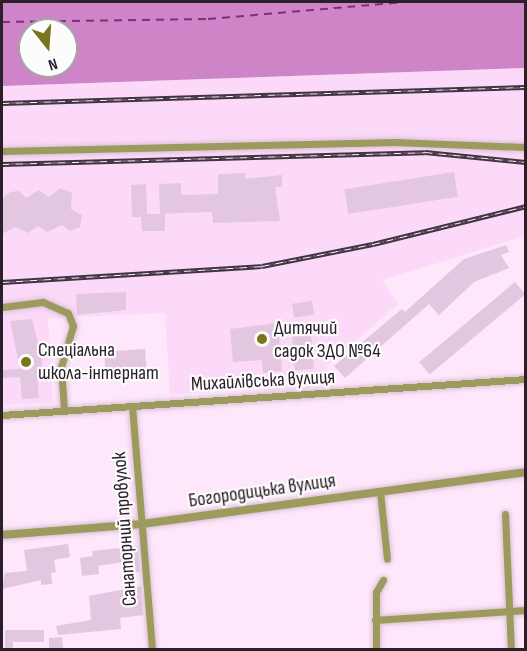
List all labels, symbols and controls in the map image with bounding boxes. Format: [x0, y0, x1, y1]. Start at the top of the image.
north arrow [18, 18, 78, 78]
text: N [46, 53, 60, 74]
place label: Дитячий садок ЗДО №64 [274, 316, 381, 363]
marker: Дитячий садок ЗДО №64 [255, 332, 269, 346]
place label: Спеціальна школа-інтернат [38, 338, 159, 385]
marker: Спеціальна школа-інтернат [19, 355, 33, 369]
street label: Михайлівська вулиця [190, 365, 336, 397]
street label: Санаторний провулок [108, 451, 142, 607]
street label: Богородицька вулиця [187, 469, 337, 513]

